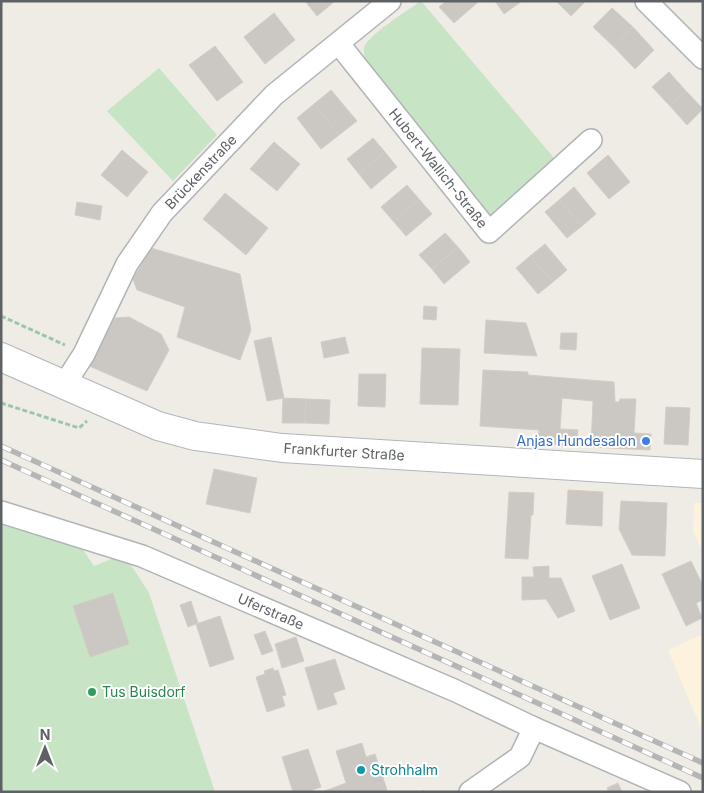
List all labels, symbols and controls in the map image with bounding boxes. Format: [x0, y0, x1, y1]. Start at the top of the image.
street label: Hubert-Wallich-Straße [386, 105, 491, 231]
street label: Brückenstraße [161, 131, 240, 213]
place label: Anjas Hundesalon [516, 432, 636, 449]
marker: Anjas Hundesalon [640, 435, 652, 447]
street label: Frankfurter Straße [283, 439, 405, 464]
street label: Uferstraße [235, 589, 307, 633]
place label: Tus Buisdorf [102, 683, 185, 700]
marker: Tus Buisdorf [86, 686, 98, 698]
north arrow [20, 723, 70, 773]
text: N [40, 726, 50, 743]
place label: Strohhalm [371, 761, 438, 778]
marker: Strohhalm [355, 764, 367, 776]

